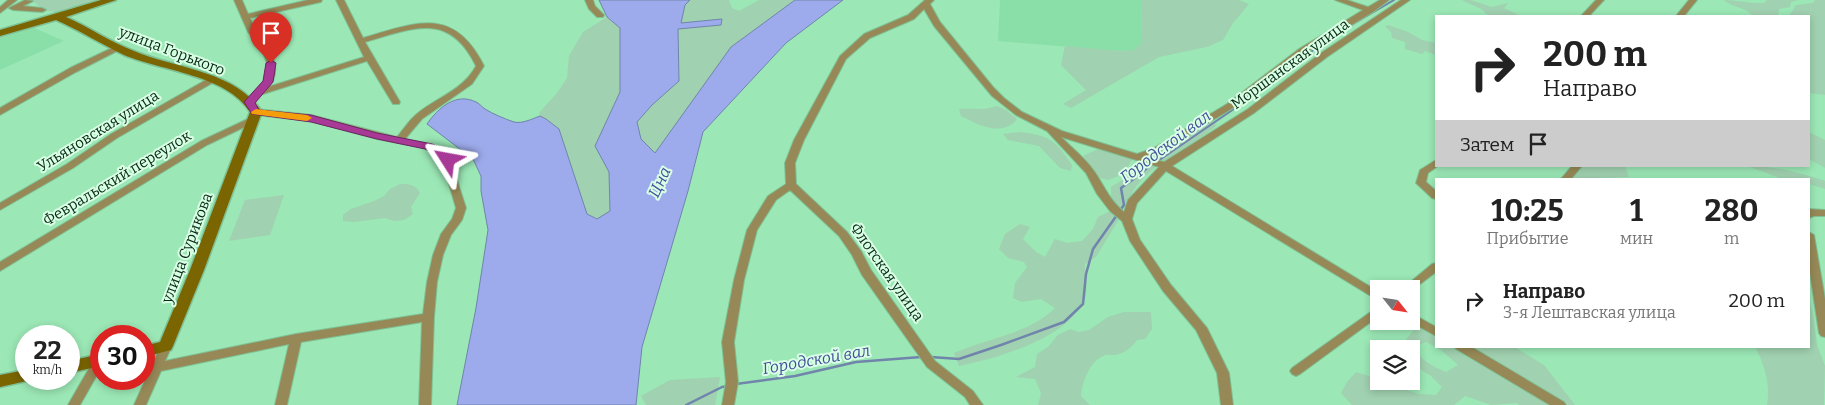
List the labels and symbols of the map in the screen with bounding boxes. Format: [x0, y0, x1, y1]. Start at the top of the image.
pin [250, 12, 292, 63]
street label: Моршанская улица [1227, 15, 1353, 113]
street label: улица Горького [116, 22, 227, 79]
street label: Ульяновская улица [34, 86, 162, 176]
water label: Городской вал [1116, 106, 1214, 187]
street label: Февральский переулок [40, 126, 195, 229]
position arrow [421, 133, 473, 185]
water label: Цна [644, 164, 675, 200]
street label: улица Сурикова [157, 190, 216, 307]
street label: Флотская улица [846, 219, 928, 325]
north arrow [1370, 280, 1420, 330]
speed limit sign: 30 [90, 325, 155, 390]
water label: Городской вал [761, 341, 871, 378]

